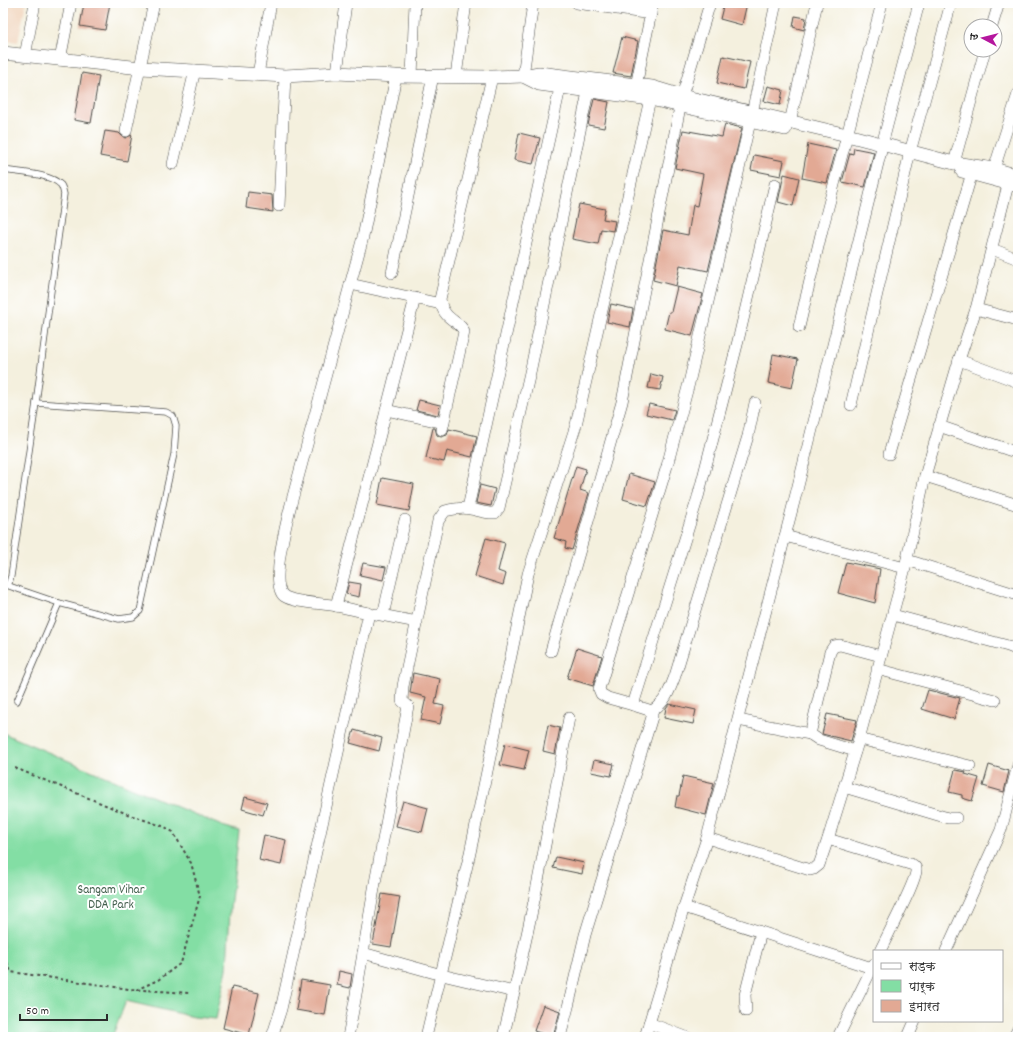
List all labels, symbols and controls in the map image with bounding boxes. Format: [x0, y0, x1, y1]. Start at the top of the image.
north arrow [963, 18, 1003, 58]
text: उ [967, 32, 983, 42]
park label: Sangam Vihar DDA Park [77, 881, 145, 915]
legend [873, 950, 1003, 1022]
text: सड़क [908, 959, 937, 976]
text: पार्क [908, 979, 936, 996]
scale bar [20, 996, 107, 1022]
text: इमारत [908, 999, 940, 1016]
text: 50 m [26, 1003, 49, 1020]

